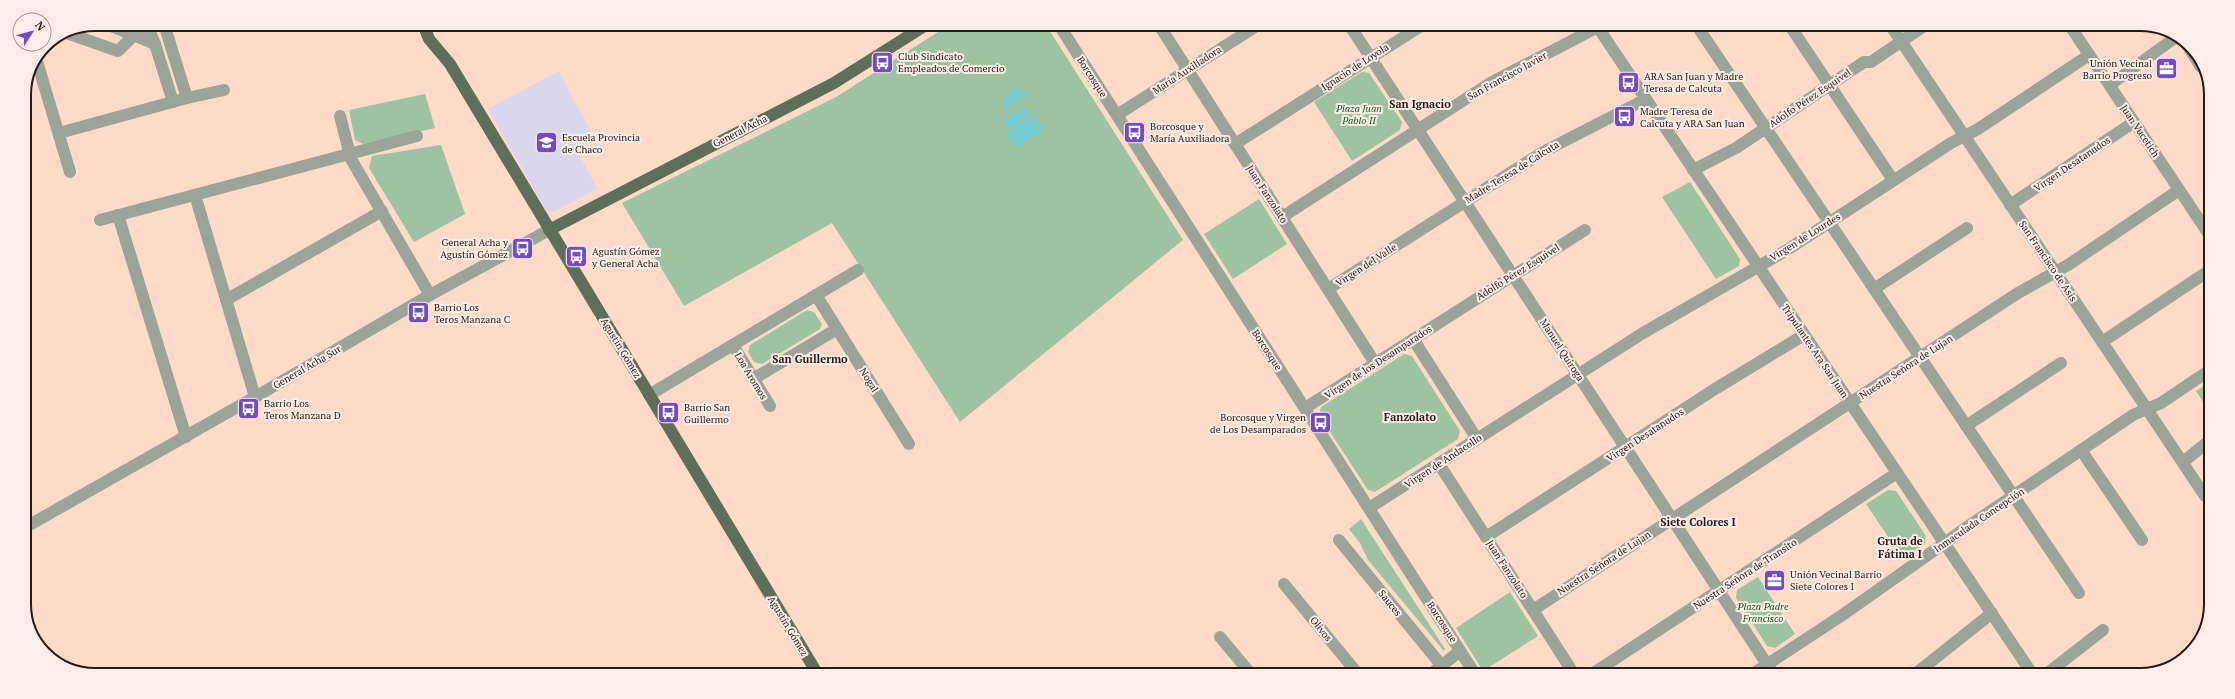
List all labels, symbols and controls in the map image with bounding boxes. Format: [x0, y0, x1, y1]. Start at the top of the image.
north arrow [12, 12, 52, 52]
text: N [32, 19, 49, 34]
street label: Ignacio de Loyola [1319, 40, 1391, 94]
street label: María Auxiliadora [1150, 43, 1224, 97]
bus stop icon: Club Sindicato Empleados de Comercio [870, 49, 896, 75]
street label: San Francisco Javier [1465, 49, 1549, 103]
place label: Club Sindicato Empleados de Comercio [898, 50, 1005, 75]
street label: Borcosque [1074, 54, 1110, 100]
office icon: Unión Vecinal Barrio Progreso [2154, 56, 2180, 82]
place label: Unión Vecinal Barrio Progreso [2083, 57, 2152, 82]
street label: Adolfo Pérez Esquivel [1766, 66, 1854, 130]
bus stop icon: ARA San Juan y Madre Teresa de Calcuta [1615, 69, 1641, 95]
place label: ARA San Juan y Madre Teresa de Calcuta [1644, 70, 1743, 95]
district label: San Ignacio [1389, 97, 1451, 111]
park label: Plaza Juan Pablo II [1335, 102, 1382, 127]
street label: Juan Vucetich [2118, 102, 2162, 160]
bus stop icon: Madre Teresa de Calcuta y ARA San Juan [1611, 104, 1637, 130]
place label: Madre Teresa de Calcuta y ARA San Juan [1640, 105, 1745, 130]
street label: General Acha [711, 112, 769, 150]
bus stop icon: Borcosque y María Auxiliadora [1122, 119, 1148, 145]
place label: Borcosque y María Auxiliadora [1150, 120, 1230, 145]
school or university icon: Escuela Provincia de Chaco [533, 130, 559, 156]
place label: Escuela Provincia de Chaco [562, 131, 640, 156]
street label: Virgen Desatanudos [2031, 134, 2113, 194]
street label: Madre Teresa de Calcuta [1463, 138, 1561, 206]
street label: Juan Fanzolato [1243, 163, 1291, 226]
street label: Virgen de Lourdes [1767, 210, 1843, 264]
street label: San Francisco de Asis [2016, 218, 2080, 304]
bus stop icon: General Acha y Agustín Gómez [510, 235, 536, 261]
place label: General Acha y Agustín Gómez [440, 236, 509, 261]
street label: Virgen del Valle [1333, 240, 1399, 290]
street label: Adolfo Pérez Esquivel [1474, 241, 1562, 303]
bus stop icon: Agustín Gómez y General Acha [563, 244, 589, 270]
place label: Agustín Gómez y General Acha [591, 245, 660, 270]
bus stop icon: Barrio Los Teros Manzana C [406, 300, 432, 326]
place label: Barrio Los Teros Manzana C [434, 301, 510, 326]
street label: Tripulantes Ara San Juan [1779, 302, 1851, 400]
street label: Agustín Gómez [598, 316, 644, 380]
street label: Manuel Quiroga [1537, 316, 1587, 384]
street label: Virgen de los Desamparados [1322, 322, 1434, 402]
street label: Borcosque [1249, 327, 1285, 373]
street label: Nuestra Señora de Lujan [1857, 332, 1955, 402]
street label: General Acha Sur [271, 342, 343, 392]
street label: Loa Aromos [732, 350, 770, 402]
district label: San Guillermo [772, 352, 848, 366]
street label: Nogal [857, 365, 881, 395]
bus stop icon: Barrio Los Teros Manzana D [235, 396, 261, 422]
place label: Barrio Los Teros Manzana D [264, 397, 341, 422]
bus stop icon: Barrio San Guillermo [656, 400, 682, 426]
place label: Barrio San Guillermo [684, 401, 730, 426]
street label: Virgen Desatanudos [1604, 405, 1686, 465]
bus stop icon: Borcosque y Virgen de Los Desamparados [1308, 410, 1334, 436]
district label: Fanzolato [1384, 410, 1437, 424]
place label: Borcosque y Virgen de Los Desamparados [1210, 411, 1306, 436]
street label: Virgen de Andacollo [1402, 431, 1485, 491]
street label: Inmaculada Concepción [1931, 485, 2027, 555]
district label: Siete Colores I [1660, 515, 1736, 529]
street label: Nuestra Señora de Lujan [1555, 528, 1653, 598]
district label: Gruta de Fátima I [1877, 534, 1923, 561]
street label: Nuestra Señora de Transito [1691, 535, 1800, 612]
street label: Juan Fanzolato [1483, 538, 1531, 601]
office icon: Unión Vecinal Barrio Siete Colores I [1762, 567, 1788, 593]
place label: Unión Vecinal Barrio Siete Colores I [1790, 568, 1882, 593]
street label: Sauces [1376, 587, 1404, 619]
street label: Agustín Gómez [765, 594, 811, 658]
street label: Borcosque [1424, 599, 1460, 645]
park label: Plaza Padre Francisco [1737, 600, 1789, 625]
street label: Olivos [1307, 614, 1335, 644]

